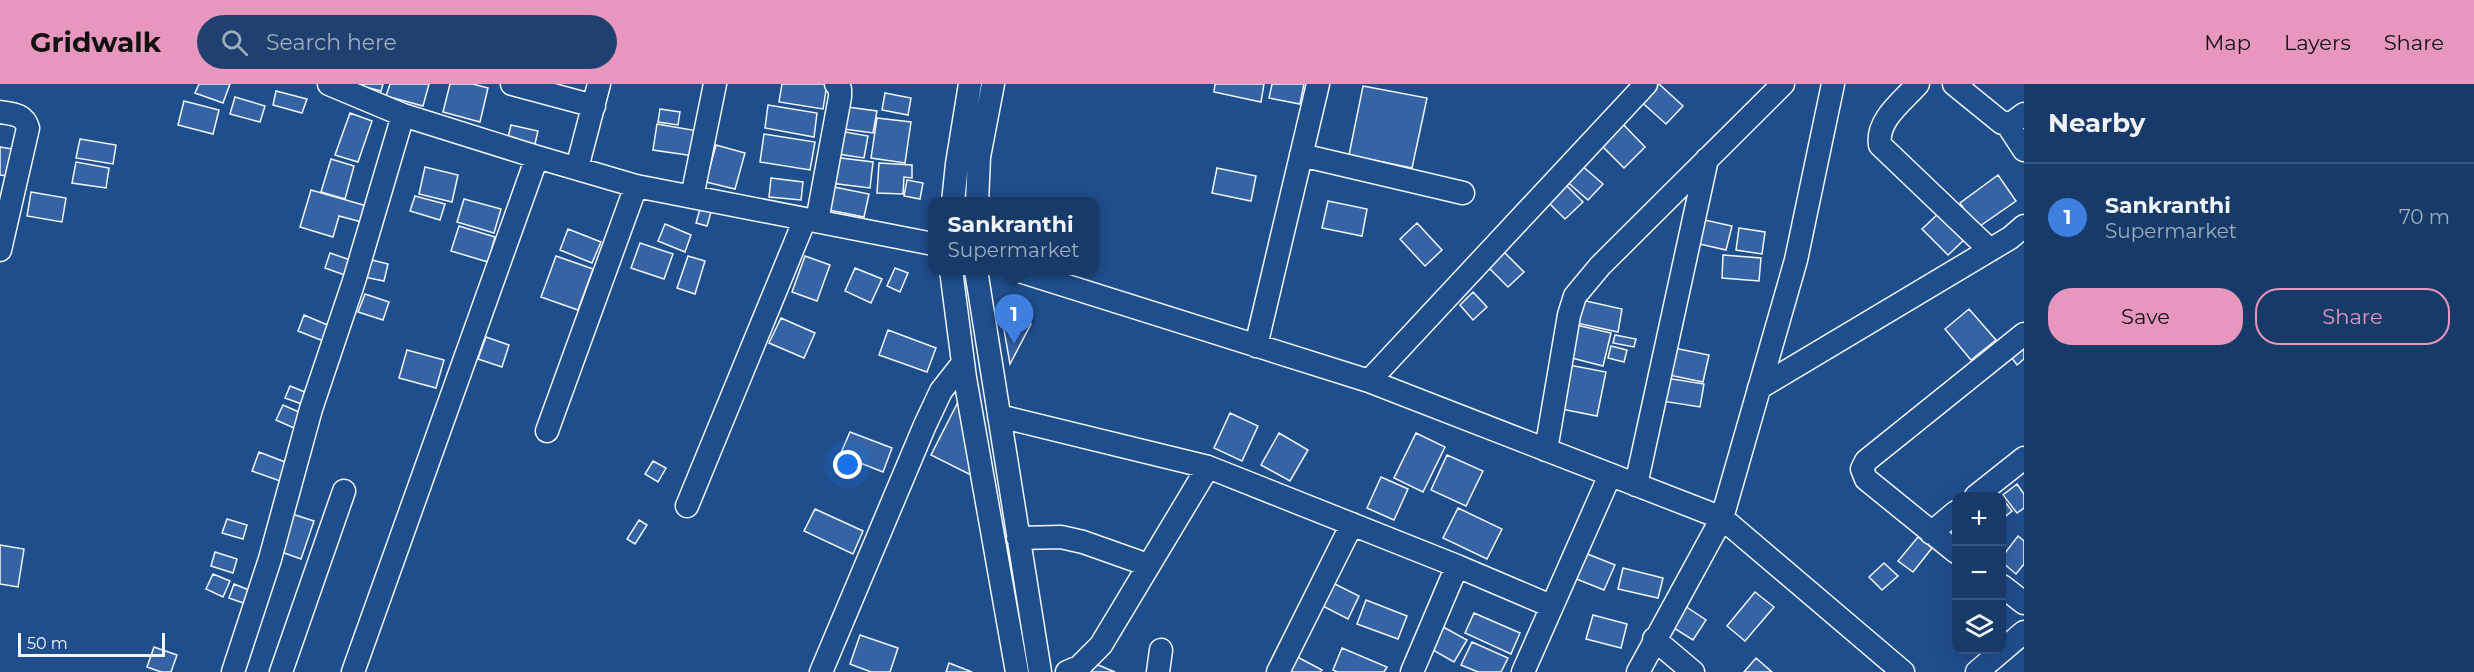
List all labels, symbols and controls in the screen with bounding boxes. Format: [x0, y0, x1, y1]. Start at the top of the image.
search box [197, 15, 617, 69]
text: Gridwalk [30, 25, 161, 59]
icon: search [218, 26, 251, 59]
text: Search here [266, 29, 397, 56]
text: Map [2204, 30, 2251, 55]
text: Layers [2284, 30, 2351, 55]
text: Share [2384, 30, 2444, 55]
text: Nearby [2048, 107, 2145, 139]
text: Sankranthi [2105, 192, 2231, 219]
popup [928, 197, 1099, 275]
text: 1 [2064, 205, 2071, 229]
text: 70 m [2399, 205, 2450, 229]
text: Sankranthi [948, 211, 1074, 238]
text: Supermarket [2105, 219, 2237, 243]
text: Supermarket [948, 238, 1079, 262]
button: Save [2048, 288, 2243, 345]
button: Share [2255, 288, 2450, 345]
pin: 1 [994, 294, 1034, 344]
your location [833, 450, 862, 479]
map controls [1952, 492, 2006, 654]
button: + [1952, 492, 2006, 546]
button: − [1952, 546, 2006, 600]
button: layers [1952, 600, 2006, 654]
scale bar [18, 630, 165, 658]
text: 50 m [27, 634, 68, 653]

